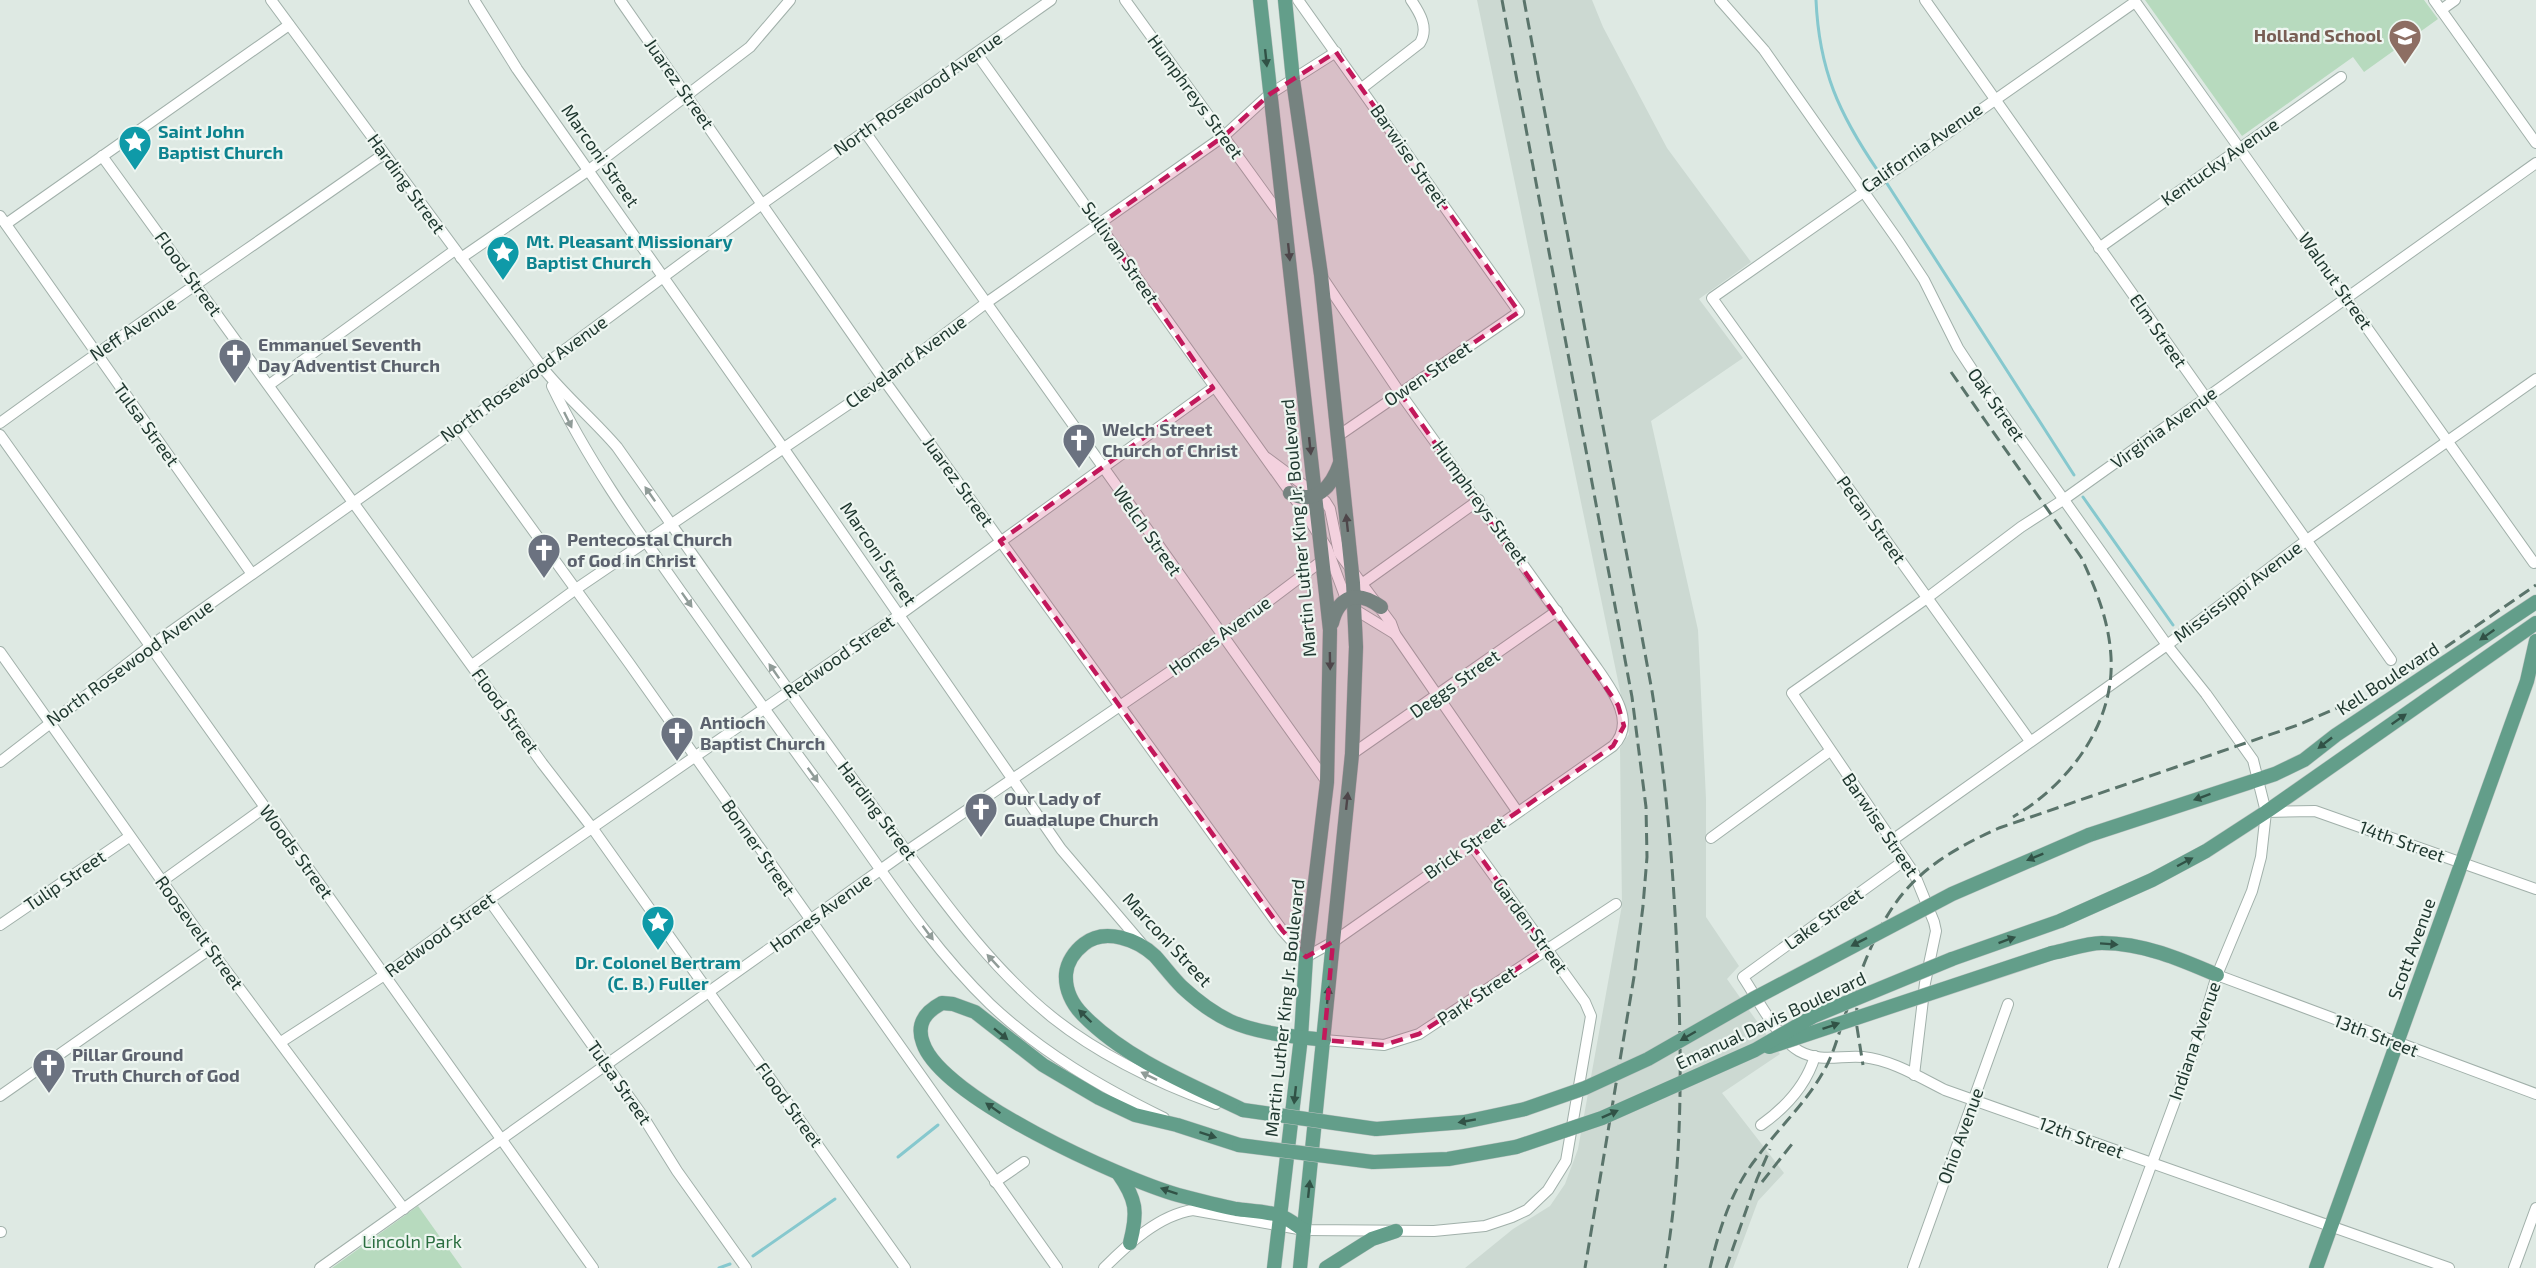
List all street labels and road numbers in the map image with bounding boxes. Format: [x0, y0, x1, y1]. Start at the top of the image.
street label: North Rosewood Avenue [829, 27, 1006, 160]
street label: Humphreys Street [1143, 30, 1248, 163]
street label: Juarez Street [640, 34, 719, 133]
street label: California Avenue [1857, 97, 1986, 197]
street label: Marconi Street [557, 100, 644, 211]
street label: Barwise Street [1366, 100, 1453, 211]
street label: Kentucky Avenue [2156, 112, 2283, 210]
street label: Harding Street [363, 129, 451, 238]
street label: Sullivan Street [1078, 197, 1164, 308]
street label: Flood Street [151, 227, 227, 320]
street label: Walnut Street [2294, 228, 2378, 333]
street label: Elm Street [2125, 289, 2192, 372]
street label: Neff Avenue [85, 291, 180, 365]
street label: North Rosewood Avenue [436, 310, 611, 446]
street label: Cleveland Avenue [841, 310, 970, 412]
street label: Owen Street [1379, 336, 1476, 411]
street label: Oak Street [1963, 363, 2030, 446]
street label: Tulsa Street [109, 378, 184, 470]
street label: Virginia Avenue [2106, 381, 2221, 473]
street label: Martin Luther King Jr. Boulevard [1276, 398, 1320, 658]
street label: Juarez Street [919, 432, 999, 531]
street label: Humphreys Street [1428, 436, 1533, 569]
street label: Pecan Street [1833, 471, 1911, 568]
street label: Welch Street [1109, 481, 1187, 580]
street label: Marconi Street [836, 497, 922, 610]
street label: Mississippi Avenue [2169, 536, 2306, 647]
street label: Homes Avenue [1164, 591, 1275, 680]
street label: North Rosewood Avenue [42, 594, 217, 730]
street label: Redwood Street [779, 610, 898, 703]
street label: Kell Boulevard [2332, 637, 2443, 719]
street label: Deggs Street [1405, 644, 1504, 722]
street label: Flood Street [468, 664, 544, 757]
street label: Harding Street [833, 757, 922, 864]
street label: Barwise Street [1838, 768, 1924, 881]
street label: Bonner Street [717, 795, 800, 900]
street label: Woods Street [255, 800, 338, 903]
street label: Brick Street [1419, 811, 1510, 883]
street label: 14th Street [2356, 815, 2448, 867]
street label: Tulip Street [20, 845, 109, 915]
street label: Homes Avenue [765, 868, 876, 957]
street label: Roosevelt Street [151, 871, 249, 994]
street label: Garden Street [1489, 873, 1573, 978]
street label: Martin Luther King Jr. Boulevard [1260, 878, 1308, 1138]
street label: Lake Street [1780, 882, 1867, 954]
street label: Redwood Street [380, 887, 499, 981]
street label: Marconi Street [1119, 888, 1217, 991]
street label: Scott Avenue [2382, 895, 2440, 1002]
street label: Park Street [1433, 961, 1520, 1030]
street label: Emanual Davis Boulevard [1672, 966, 1869, 1074]
street label: Indiana Avenue [2163, 978, 2225, 1103]
street label: 13th Street [2331, 1009, 2422, 1061]
street label: Tulsa Street [583, 1036, 657, 1129]
street label: Flood Street [752, 1058, 828, 1151]
street label: Ohio Avenue [1932, 1084, 1988, 1187]
street label: 12th Street [2036, 1112, 2127, 1163]

